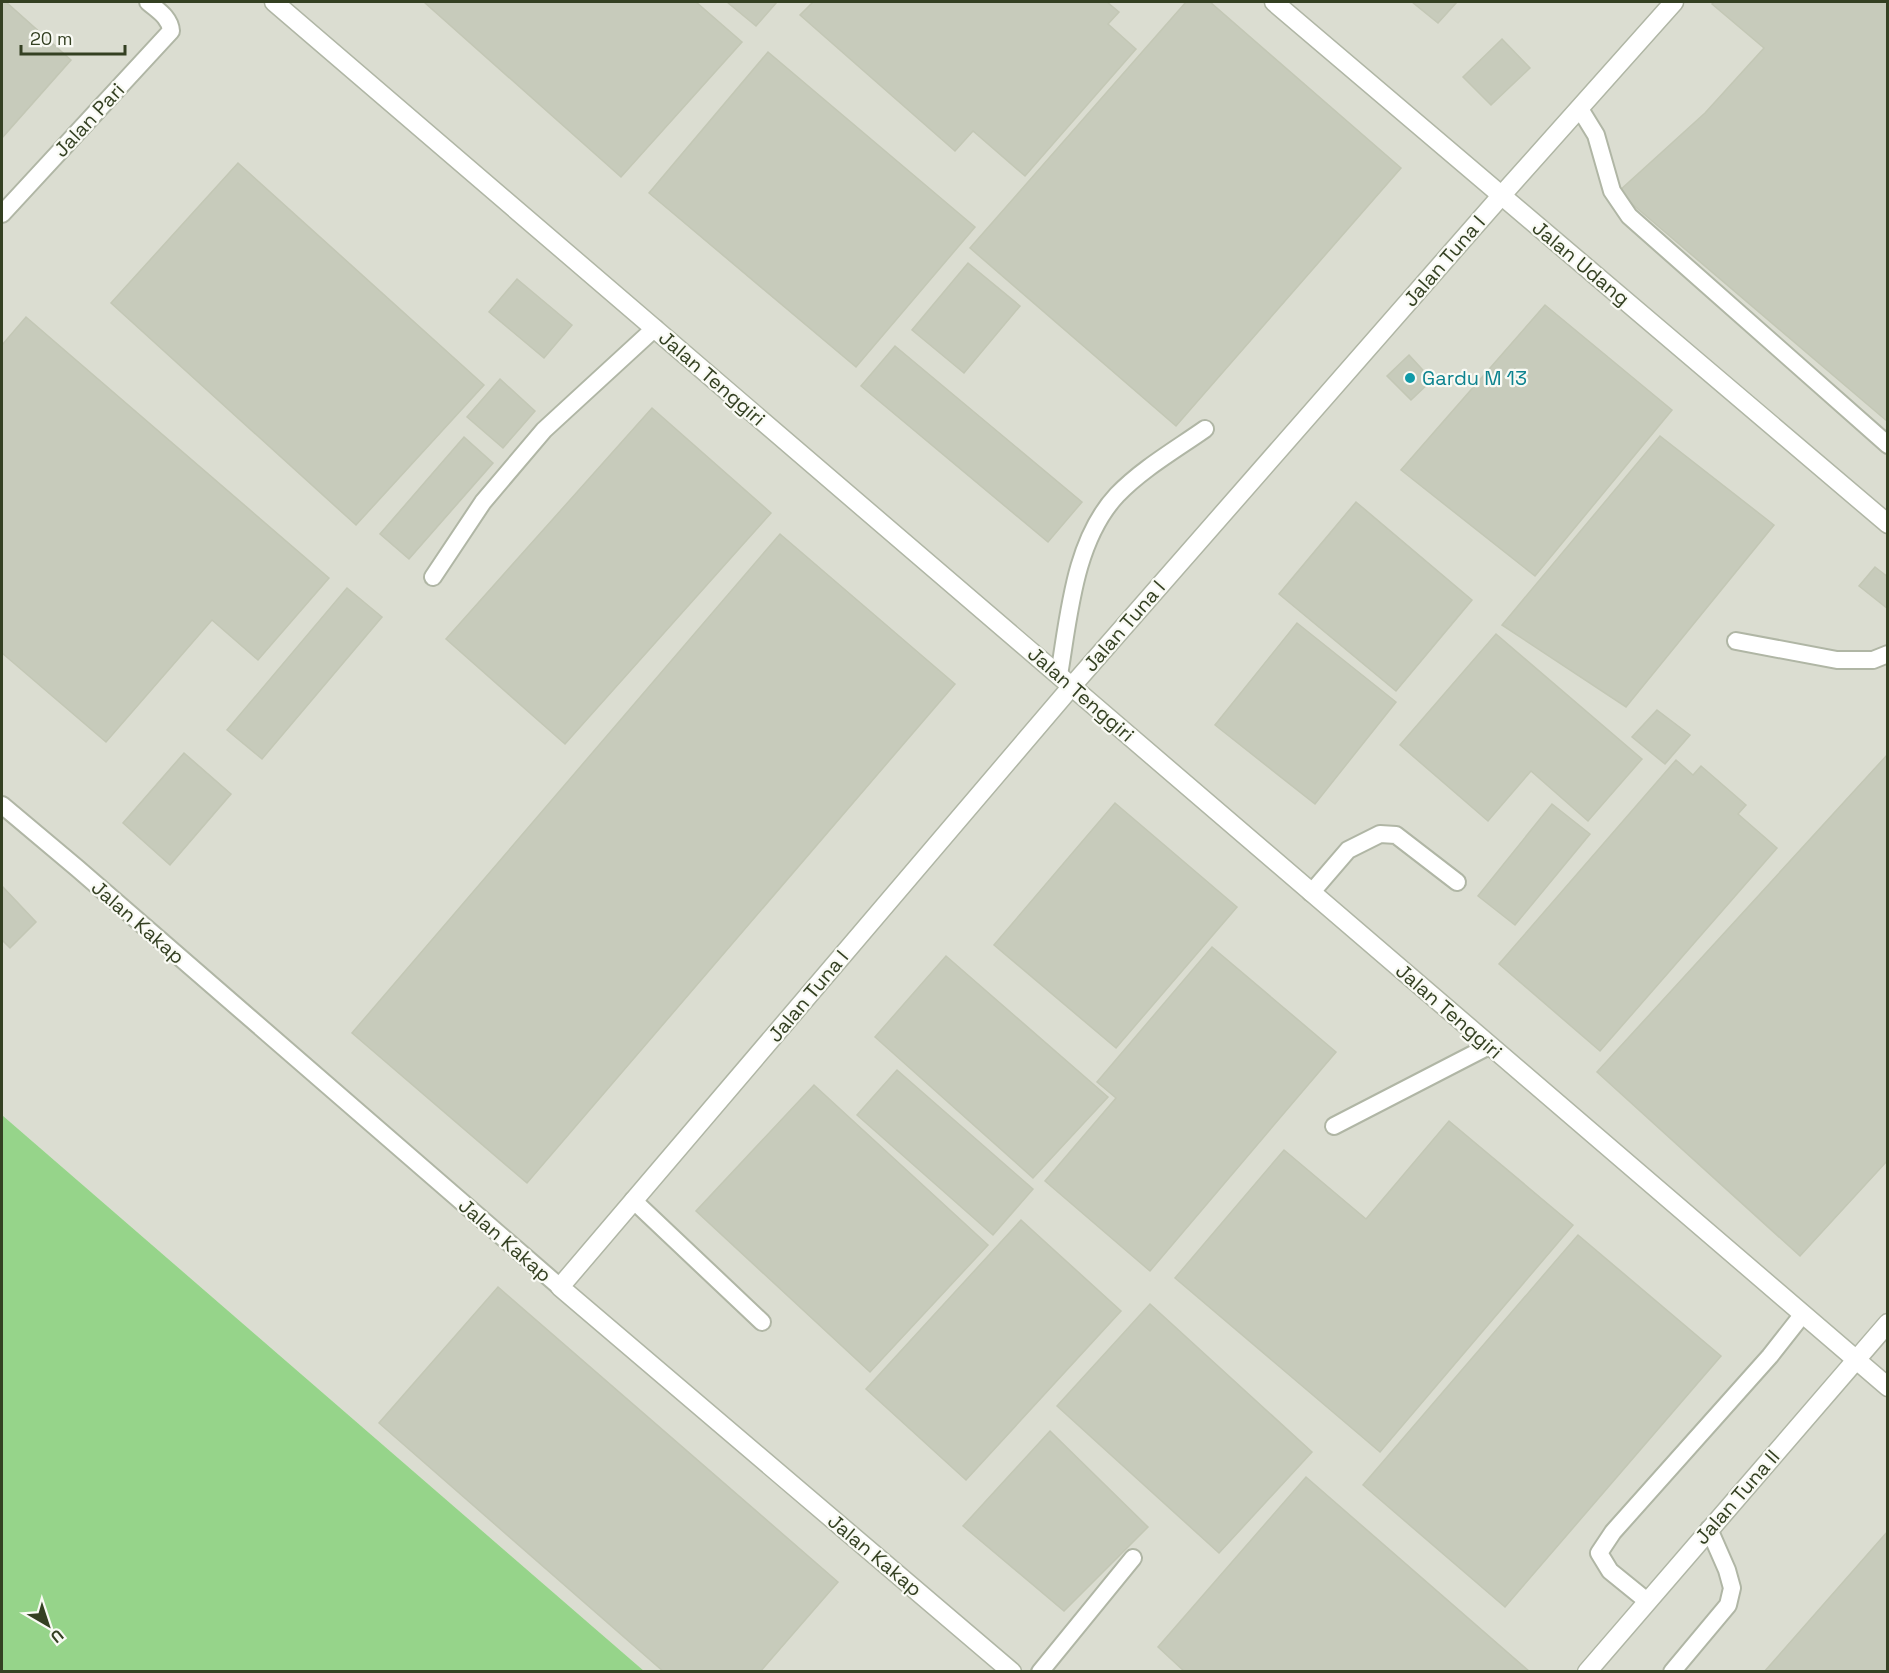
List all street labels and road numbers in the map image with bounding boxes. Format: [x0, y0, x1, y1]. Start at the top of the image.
street label: Jalan Pari [48, 77, 130, 163]
street label: Jalan Tuna I [1397, 210, 1491, 312]
street label: Jalan Udang [1527, 215, 1635, 311]
street label: Jalan Tenggiri [653, 325, 771, 431]
street label: Jalan Tuna I [1077, 575, 1171, 677]
street label: Jalan Tenggiri [1022, 641, 1140, 747]
street label: Jalan Kakap [86, 874, 190, 970]
street label: Jalan Tuna I [762, 945, 854, 1047]
street label: Jalan Tenggiri [1390, 958, 1508, 1064]
street label: Jalan Kakap [453, 1192, 557, 1288]
street label: Jalan Tuna II [1689, 1444, 1785, 1550]
street label: Jalan Kakap [822, 1508, 928, 1602]

